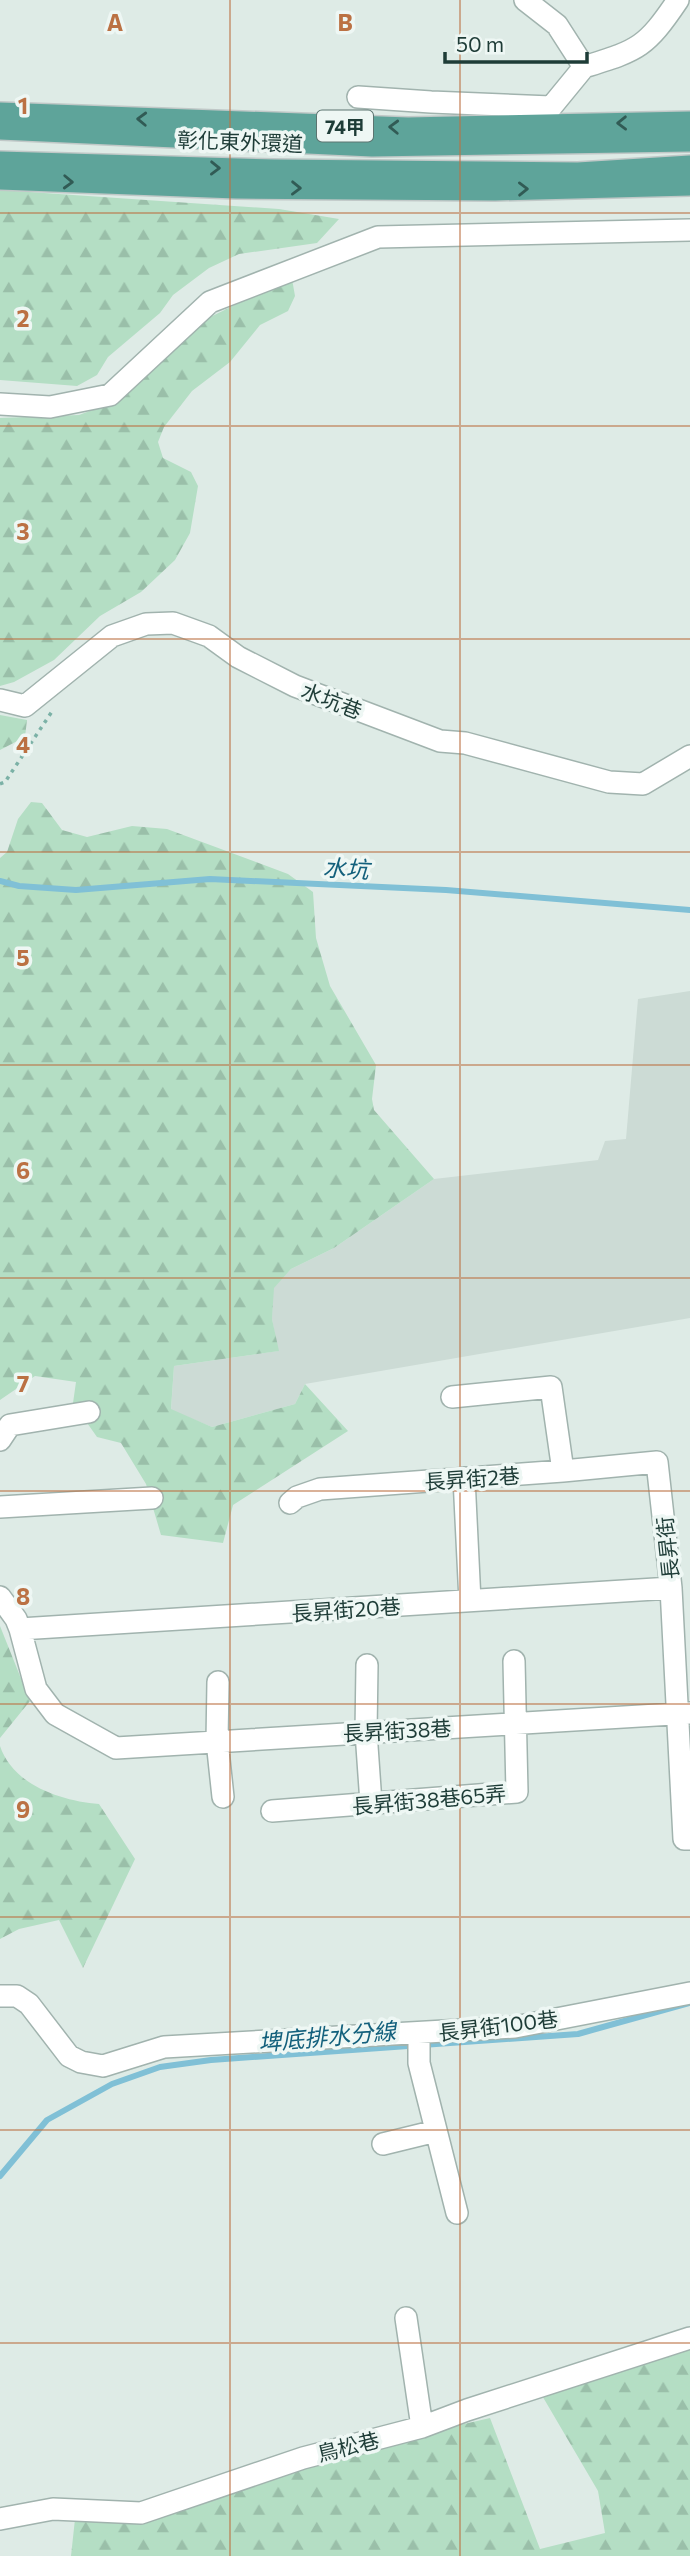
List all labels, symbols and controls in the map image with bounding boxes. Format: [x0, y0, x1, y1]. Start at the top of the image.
text: A [107, 8, 124, 36]
text: B [337, 8, 353, 36]
scale bar [445, 21, 587, 65]
text: 50 m [456, 31, 504, 56]
text: 1 [18, 91, 28, 119]
road number: 74甲 [317, 110, 373, 142]
one-way arrow [137, 111, 148, 126]
one-way arrow [616, 116, 627, 131]
one-way arrow [389, 120, 400, 135]
street label: 彰化東外環道 [177, 126, 303, 156]
one-way arrow [210, 160, 221, 176]
one-way arrow [63, 174, 74, 189]
one-way arrow [291, 180, 301, 196]
one-way arrow [518, 182, 529, 197]
text: 2 [16, 304, 30, 332]
text: 3 [16, 517, 30, 545]
street label: 水坑巷 [298, 677, 366, 723]
text: 4 [16, 730, 30, 758]
water label: 水坑 [322, 853, 373, 883]
text: 5 [16, 943, 30, 971]
text: 6 [16, 1156, 30, 1184]
text: 7 [17, 1369, 29, 1397]
street label: 長昇街2巷 [423, 1462, 521, 1494]
street label: 長昇街 [651, 1515, 683, 1581]
text: 8 [16, 1582, 30, 1610]
street label: 長昇街20巷 [291, 1593, 401, 1625]
street label: 長昇街38巷 [342, 1715, 452, 1745]
street label: 長昇街38巷65弄 [351, 1780, 507, 1818]
text: 9 [16, 1795, 30, 1823]
street label: 長昇街100巷 [437, 2005, 559, 2045]
water label: 埤底排水分線 [257, 2016, 400, 2056]
street label: 鳥松巷 [314, 2426, 382, 2466]

